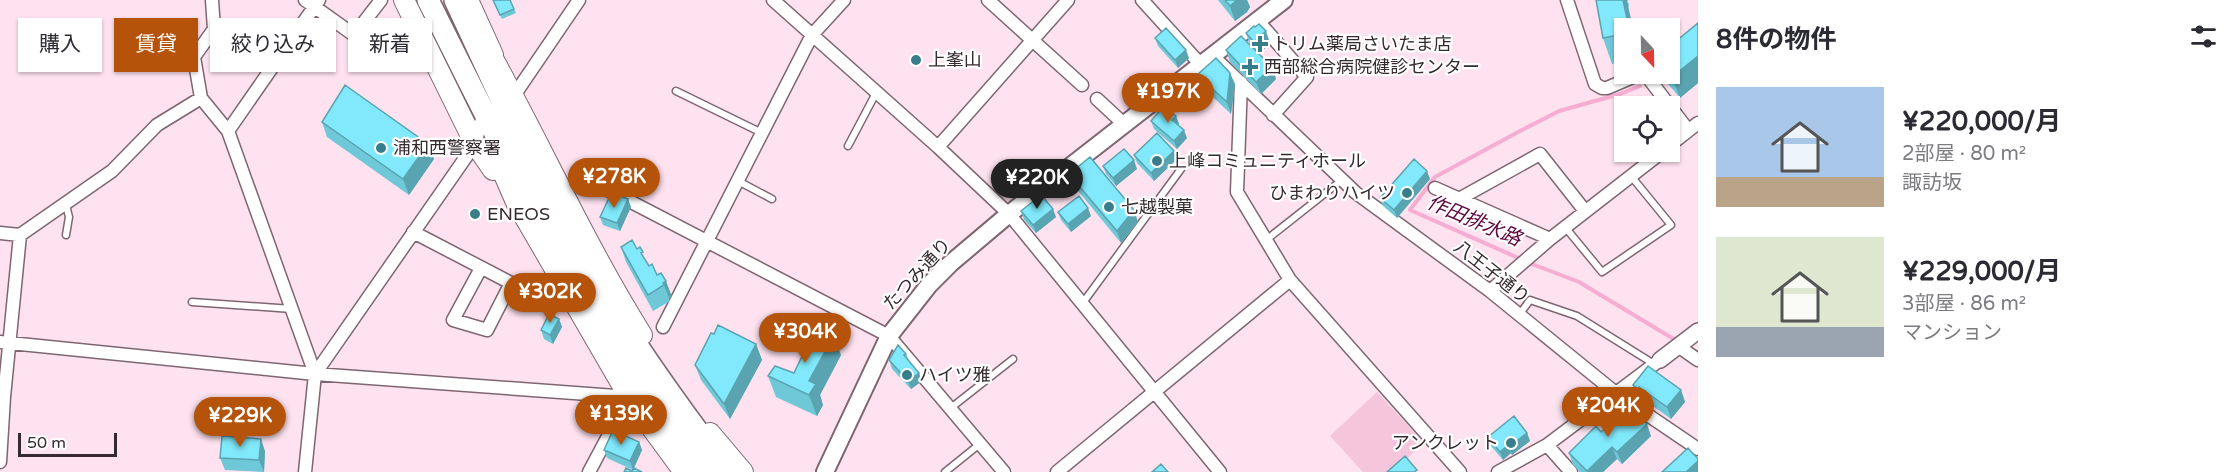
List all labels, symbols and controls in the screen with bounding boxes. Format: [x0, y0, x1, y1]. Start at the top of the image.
chip: 購入 [18, 18, 102, 72]
chip: 賃貸 [114, 18, 198, 72]
chip: 絞り込み [210, 18, 336, 72]
chip: 新着 [348, 18, 432, 72]
north arrow [1614, 18, 1680, 84]
map controls [1614, 18, 1680, 162]
icon: filters [2187, 20, 2220, 53]
text: 8件の物件 [1716, 24, 1836, 55]
place label: トリム薬局さいたま店 [1272, 33, 1451, 55]
marker: トリム薬局さいたま店 [1253, 37, 1267, 51]
place label: 上峯山 [928, 49, 982, 71]
marker: 上峯山 [909, 53, 923, 67]
place label: 西部総合病院健診センター [1264, 56, 1480, 78]
marker: 西部総合病院健診センター [1241, 58, 1259, 76]
pin: ¥197K [1126, 73, 1210, 124]
text: ¥197K [1136, 80, 1200, 104]
button: locate [1614, 96, 1680, 162]
text: ¥220,000/月 [1902, 106, 2061, 137]
icon: home [1764, 111, 1836, 183]
place label: 浦和西警察署 [393, 137, 501, 159]
marker: 浦和西警察署 [374, 141, 388, 155]
text: 2部屋 · 80 m² [1902, 142, 2026, 166]
place label: 上峰コミュニティホール [1169, 150, 1366, 172]
marker: 上峰コミュニティホール [1150, 154, 1164, 168]
pin: ¥278K [572, 158, 656, 209]
pin: ¥220K [995, 159, 1079, 210]
text: ¥278K [582, 165, 646, 189]
text: ¥220K [1005, 166, 1069, 190]
text: 諏訪坂 [1902, 171, 1962, 195]
place label: ひまわりハイツ [1269, 182, 1395, 204]
marker: ひまわりハイツ [1400, 186, 1414, 200]
water label: 作田排水路 [1423, 190, 1527, 252]
place label: 七越製菓 [1121, 196, 1193, 218]
marker: 七越製菓 [1102, 200, 1116, 214]
place label: ENEOS [487, 203, 550, 225]
marker: ENEOS [468, 207, 482, 221]
street label: たつみ通り [878, 234, 956, 314]
street label: 八王子通り [1450, 236, 1534, 308]
text: ¥229,000/月 [1902, 256, 2061, 287]
icon: home [1764, 261, 1836, 333]
pin: ¥302K [508, 273, 592, 324]
text: ¥302K [518, 280, 582, 304]
text: 3部屋 · 86 m² [1902, 292, 2026, 316]
pin: ¥304K [763, 313, 847, 364]
text: ¥304K [773, 320, 837, 344]
text: マンション [1902, 321, 2002, 345]
place label: ハイツ雅 [919, 364, 991, 386]
marker: ハイツ雅 [900, 368, 914, 382]
pin: ¥204K [1566, 387, 1650, 438]
text: ¥204K [1576, 394, 1640, 418]
pin: ¥139K [579, 395, 663, 446]
pin: ¥229K [198, 397, 282, 448]
text: ¥139K [589, 402, 653, 426]
text: ¥229K [208, 404, 272, 428]
scale bar [18, 430, 117, 458]
place label: アンクレット [1392, 432, 1499, 454]
text: 50 m [27, 433, 66, 453]
marker: アンクレット [1504, 436, 1518, 450]

